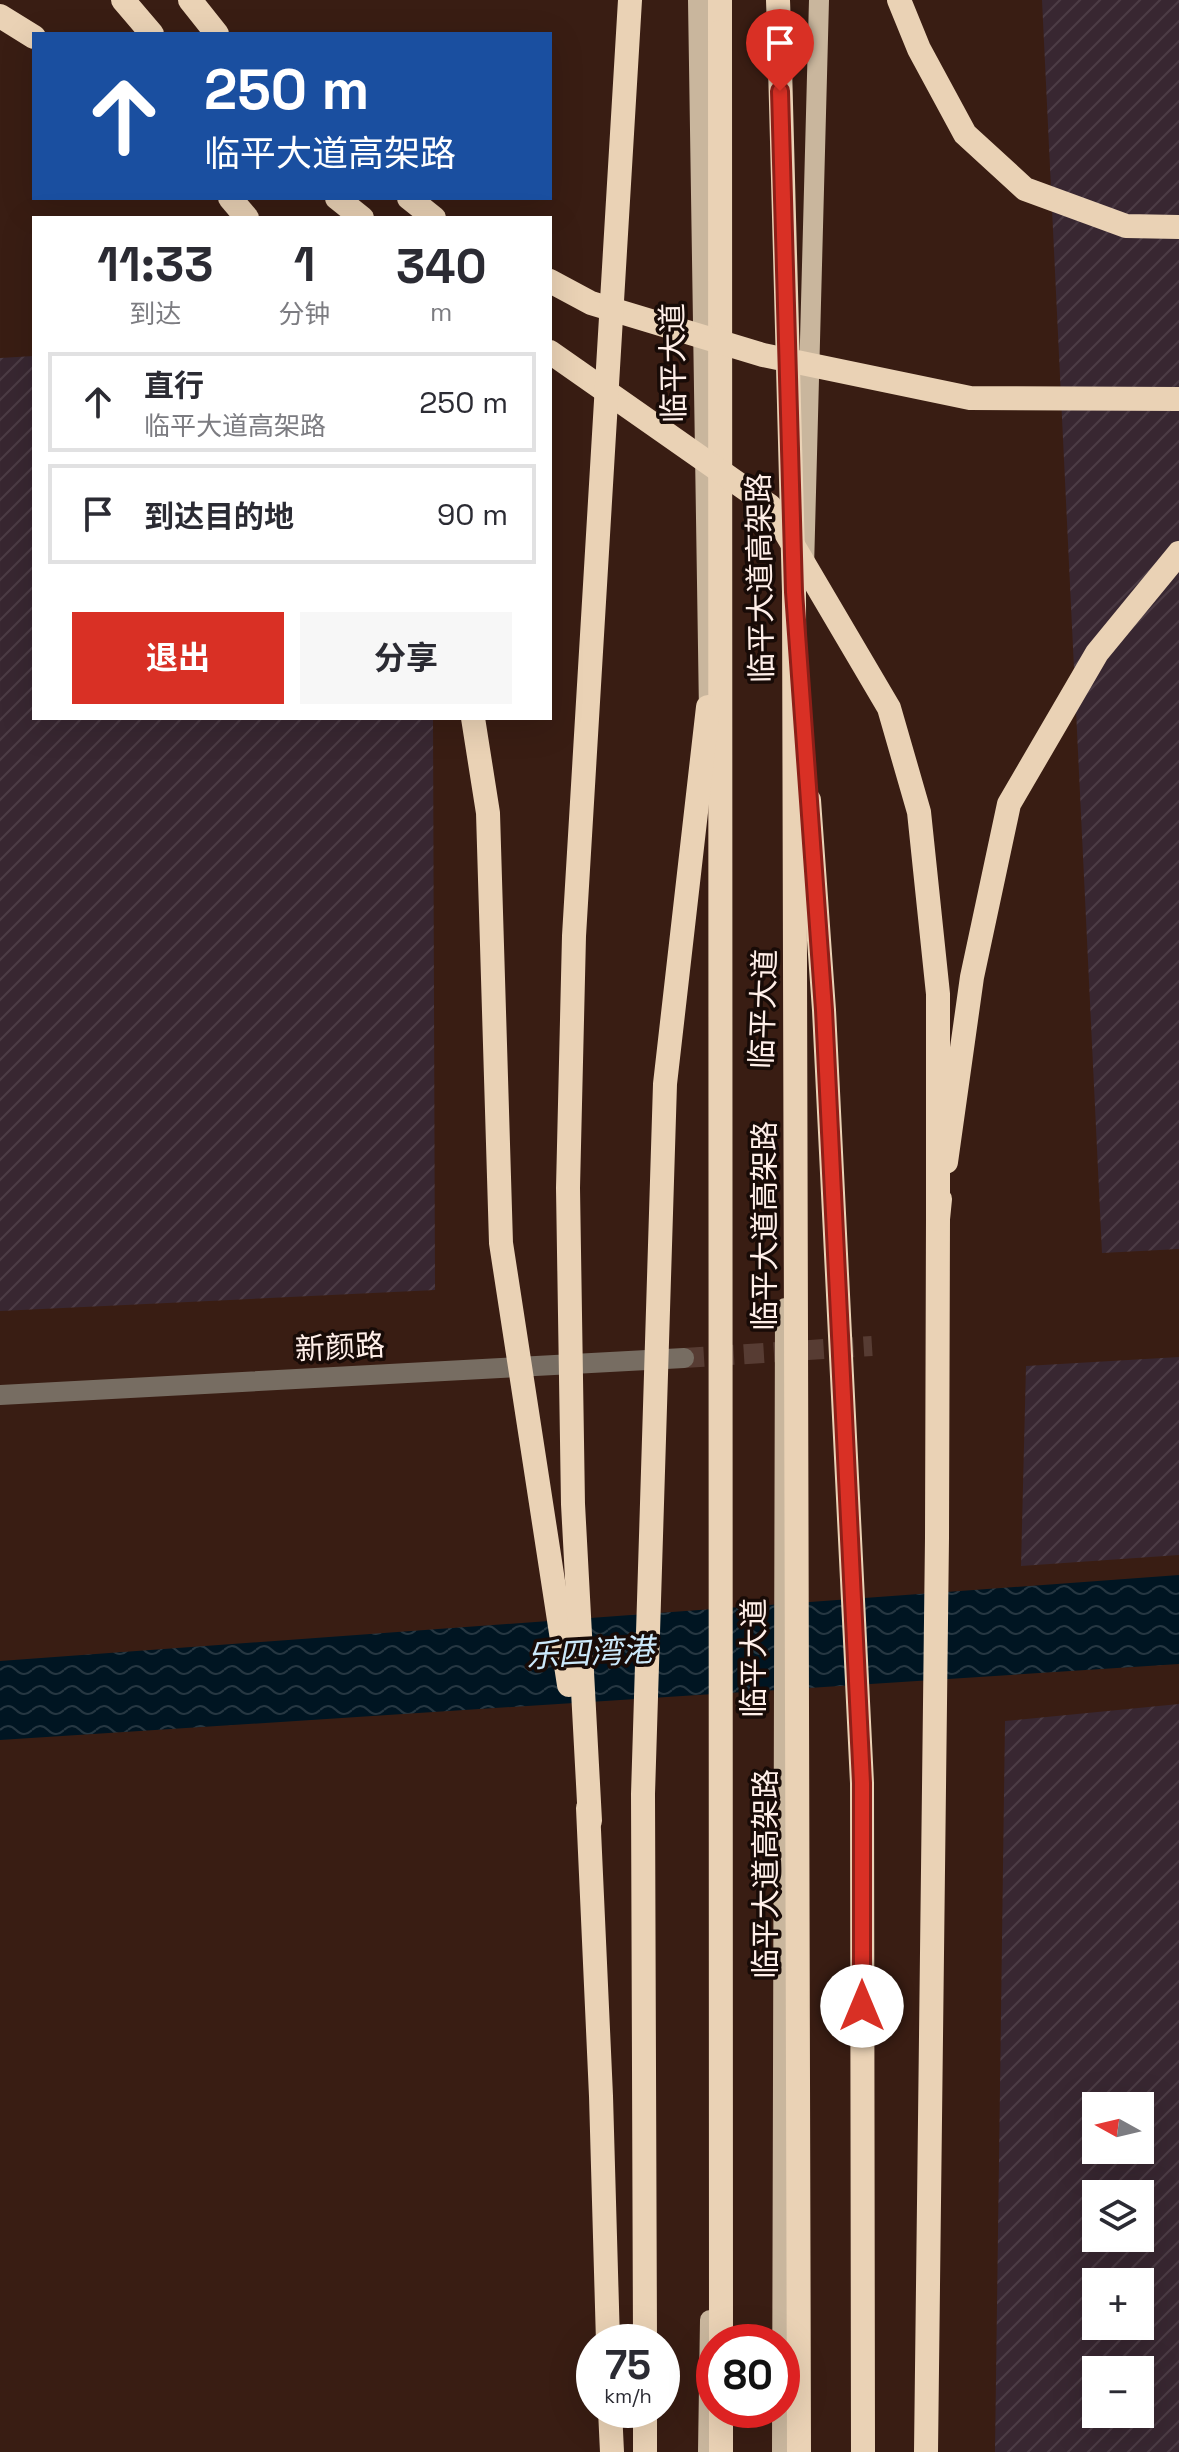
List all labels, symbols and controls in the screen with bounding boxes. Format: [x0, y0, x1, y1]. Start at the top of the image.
pin [746, 9, 814, 91]
icon: arrive [758, 21, 802, 65]
text: 250 m [204, 54, 369, 125]
icon: ahead [72, 64, 176, 168]
text: 临平大道高架路 [204, 131, 456, 177]
text: 11:33 [97, 234, 213, 295]
text: 1 [294, 234, 315, 295]
text: 340 [396, 236, 487, 297]
text: m [430, 295, 452, 329]
text: 到达 [129, 297, 181, 331]
text: 分钟 [279, 297, 331, 331]
street label: 临平大道 [652, 303, 694, 423]
text: 直行 [144, 366, 204, 405]
icon: ahead [76, 380, 120, 424]
text: 250 m [419, 383, 508, 422]
text: 临平大道高架路 [144, 409, 326, 443]
street label: 临平大道高架路 [739, 473, 781, 683]
icon: arrive [76, 492, 120, 536]
text: 90 m [437, 495, 508, 534]
text: 到达目的地 [144, 497, 294, 536]
button: 退出 [72, 612, 284, 704]
button: 分享 [300, 612, 512, 704]
street label: 临平大道 [741, 948, 785, 1070]
street label: 临平大道高架路 [745, 1121, 784, 1331]
street label: 新颜路 [294, 1325, 386, 1369]
street label: 临平大道 [734, 1598, 773, 1718]
water label: 乐四湾港 [525, 1629, 659, 1676]
street label: 临平大道高架路 [746, 1769, 785, 1979]
position arrow [820, 1964, 904, 2048]
north arrow [1082, 2092, 1154, 2164]
map controls [1082, 2092, 1154, 2428]
button: layers [1082, 2180, 1154, 2252]
button: + [1082, 2268, 1154, 2340]
speed limit sign: 80 [696, 2324, 800, 2428]
text: 75 [605, 2340, 651, 2391]
button: − [1082, 2356, 1154, 2428]
text: km/h [604, 2383, 652, 2409]

